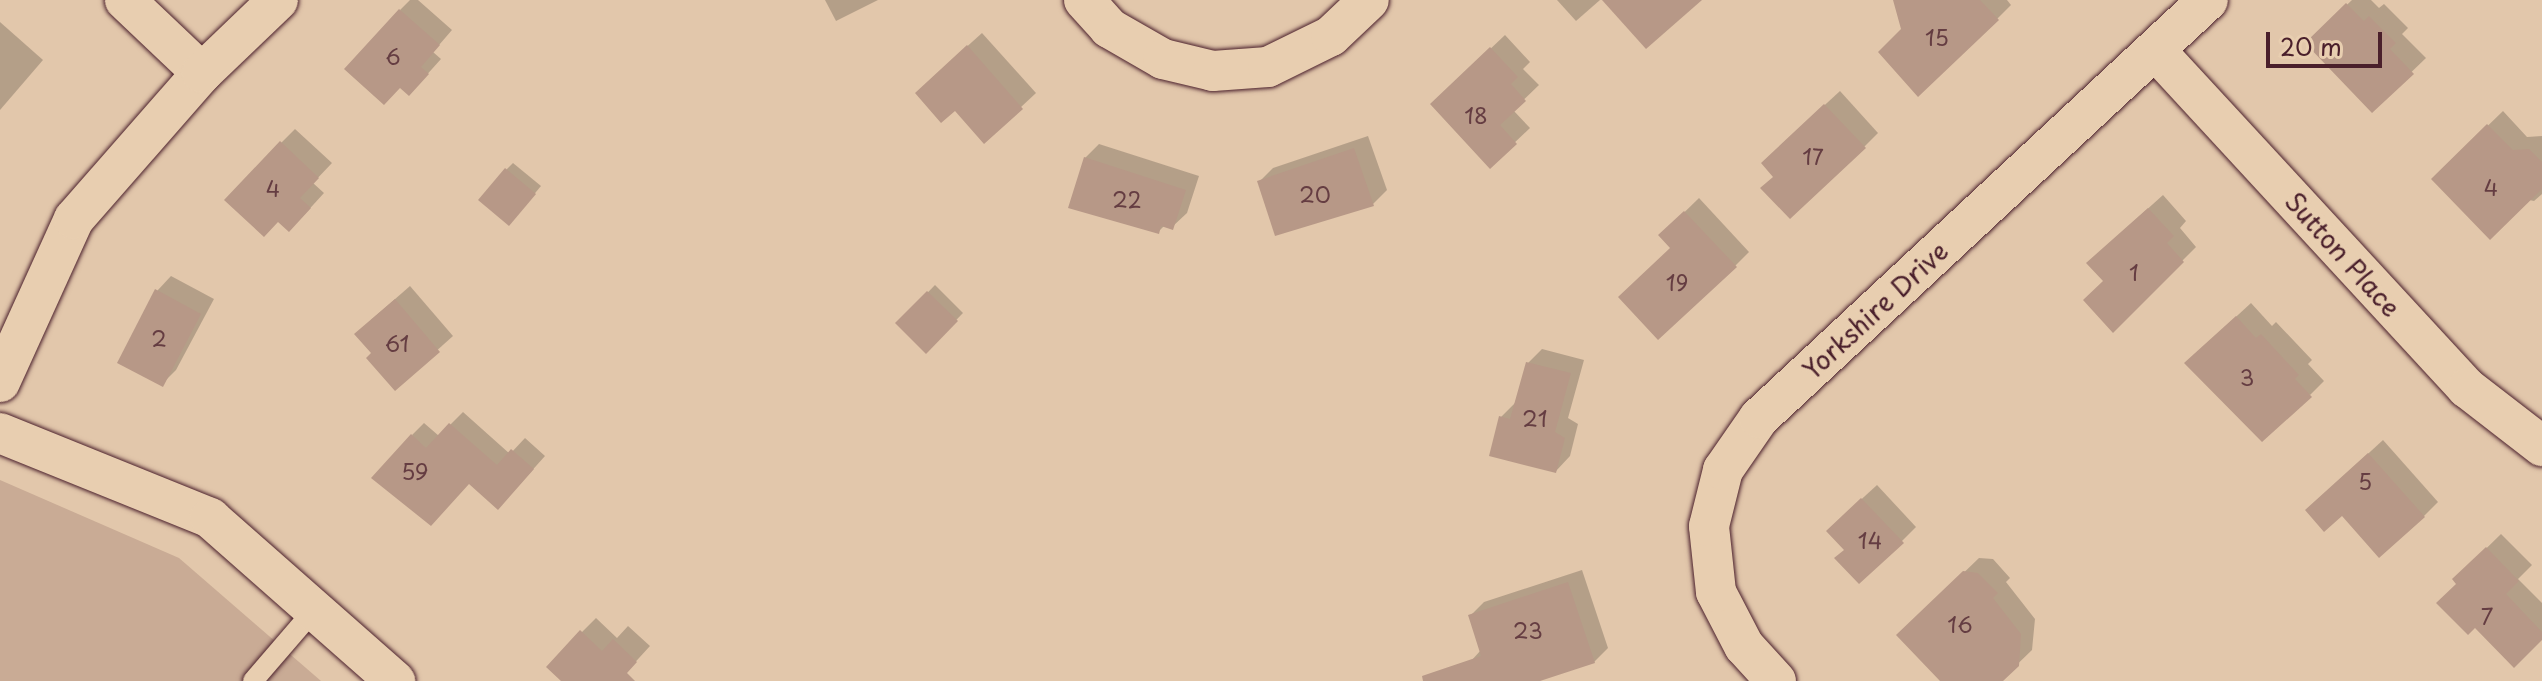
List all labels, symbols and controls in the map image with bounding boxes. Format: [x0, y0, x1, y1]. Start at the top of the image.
scale bar [2270, 16, 2386, 66]
house number: 15 [1925, 24, 1949, 50]
text: 20 m [2280, 28, 2342, 64]
house number: 6 [385, 43, 401, 69]
house number: 18 [1464, 102, 1488, 128]
house number: 17 [1802, 143, 1824, 169]
house number: 4 [2484, 174, 2498, 200]
house number: 4 [266, 175, 280, 201]
house number: 20 [1299, 181, 1331, 207]
street label: Sutton Place [2279, 185, 2407, 323]
house number: 22 [1112, 186, 1142, 212]
street label: Yorkshire Drive [1796, 235, 1954, 385]
house number: 1 [2129, 259, 2139, 285]
house number: 19 [1666, 269, 1688, 295]
house number: 2 [151, 325, 167, 351]
house number: 61 [385, 330, 409, 356]
house number: 3 [2240, 364, 2254, 390]
house number: 21 [1522, 405, 1548, 431]
house number: 59 [401, 458, 429, 484]
house number: 5 [2358, 468, 2372, 494]
house number: 14 [1858, 527, 1882, 553]
house number: 7 [2481, 603, 2493, 629]
house number: 16 [1947, 611, 1973, 637]
house number: 23 [1513, 617, 1543, 643]

